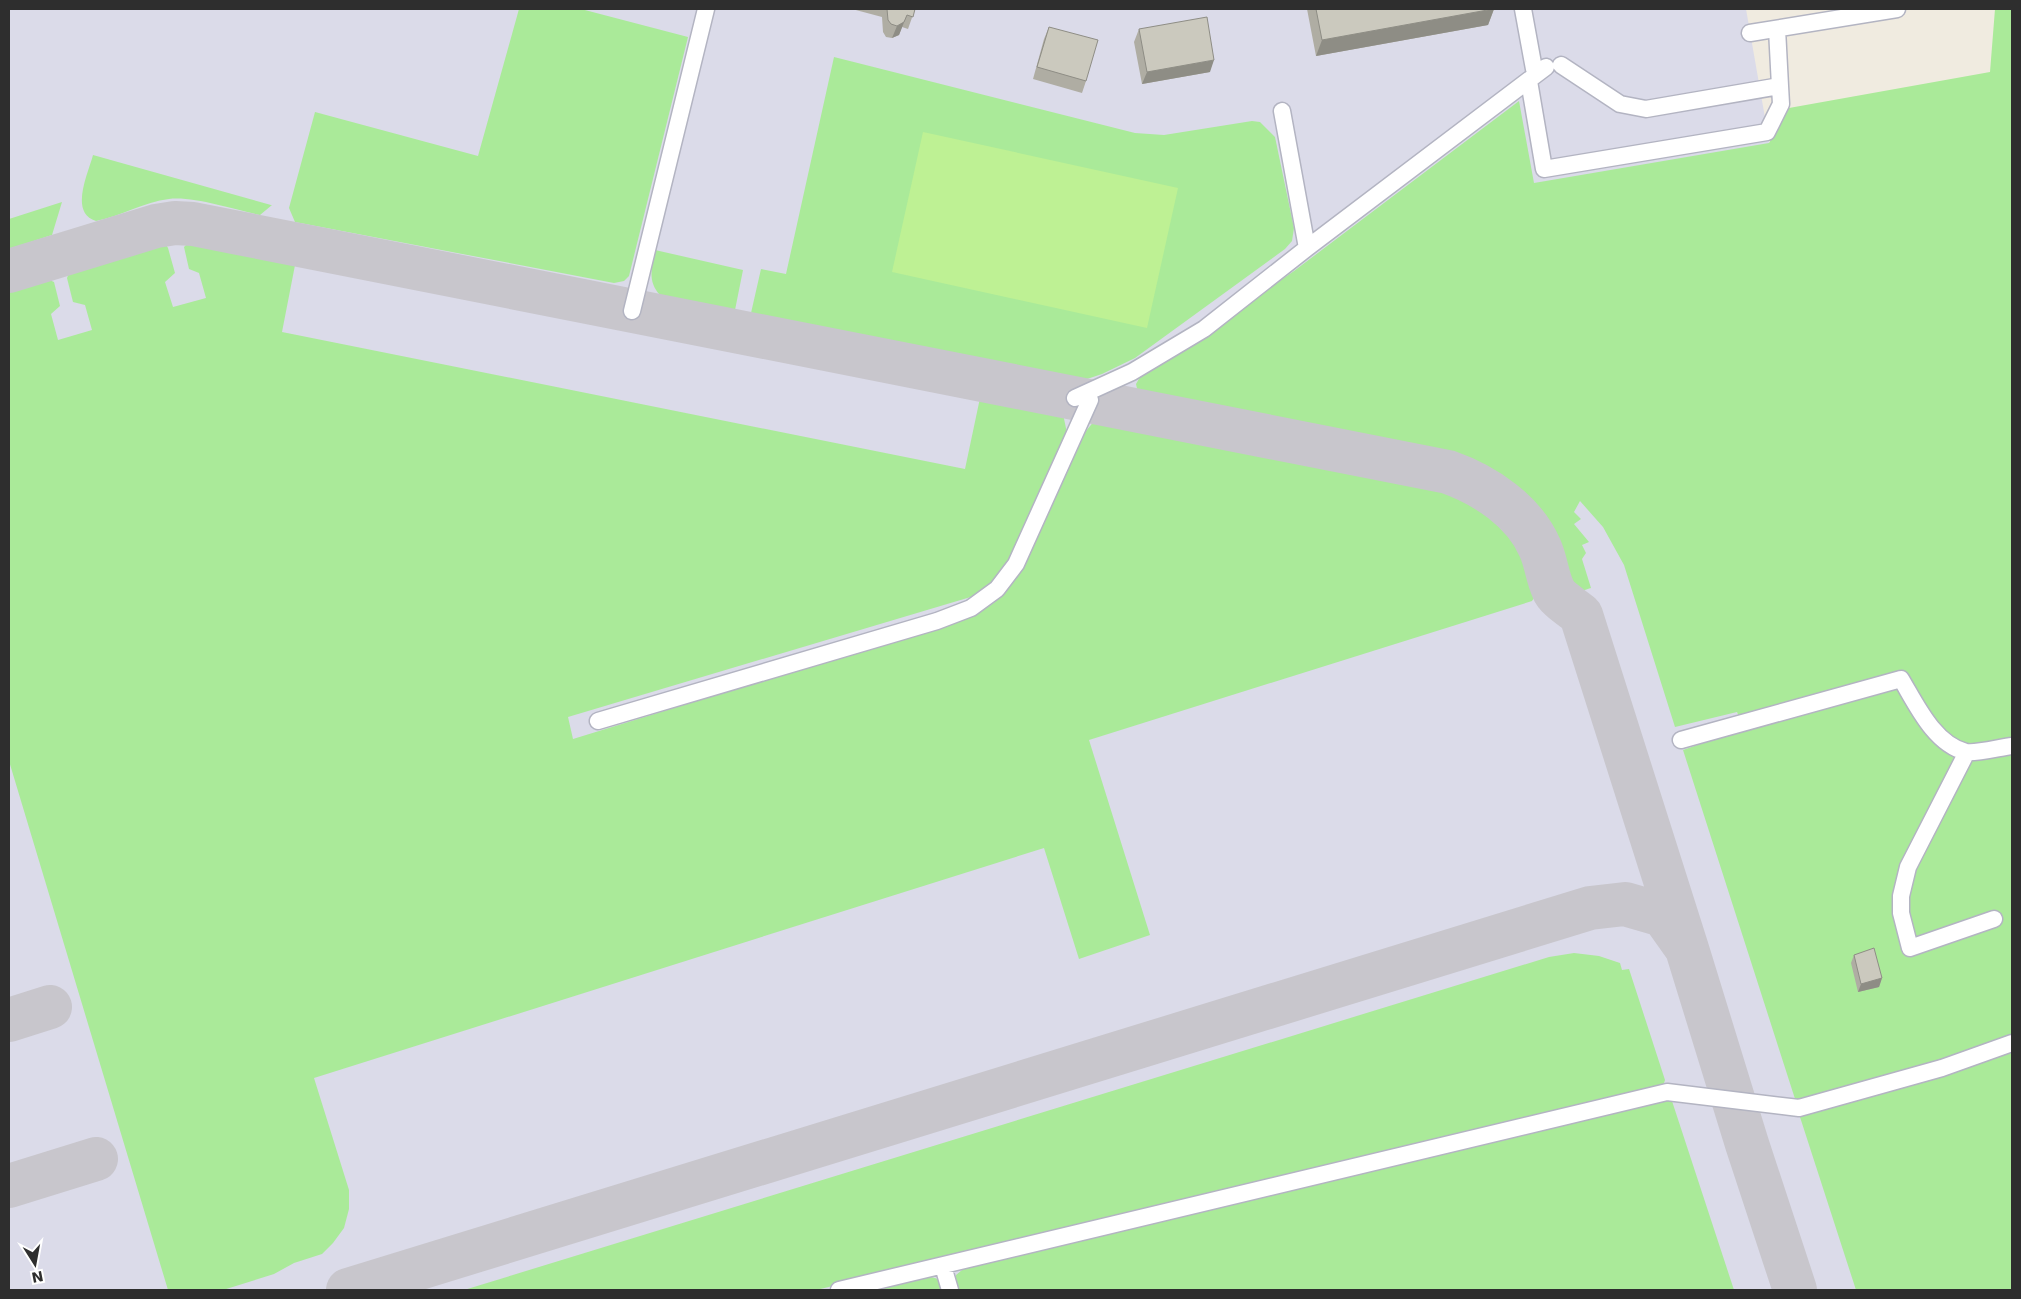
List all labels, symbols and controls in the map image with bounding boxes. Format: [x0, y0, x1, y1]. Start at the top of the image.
north arrow [10, 1239, 60, 1289]
text: N [30, 1268, 45, 1286]

